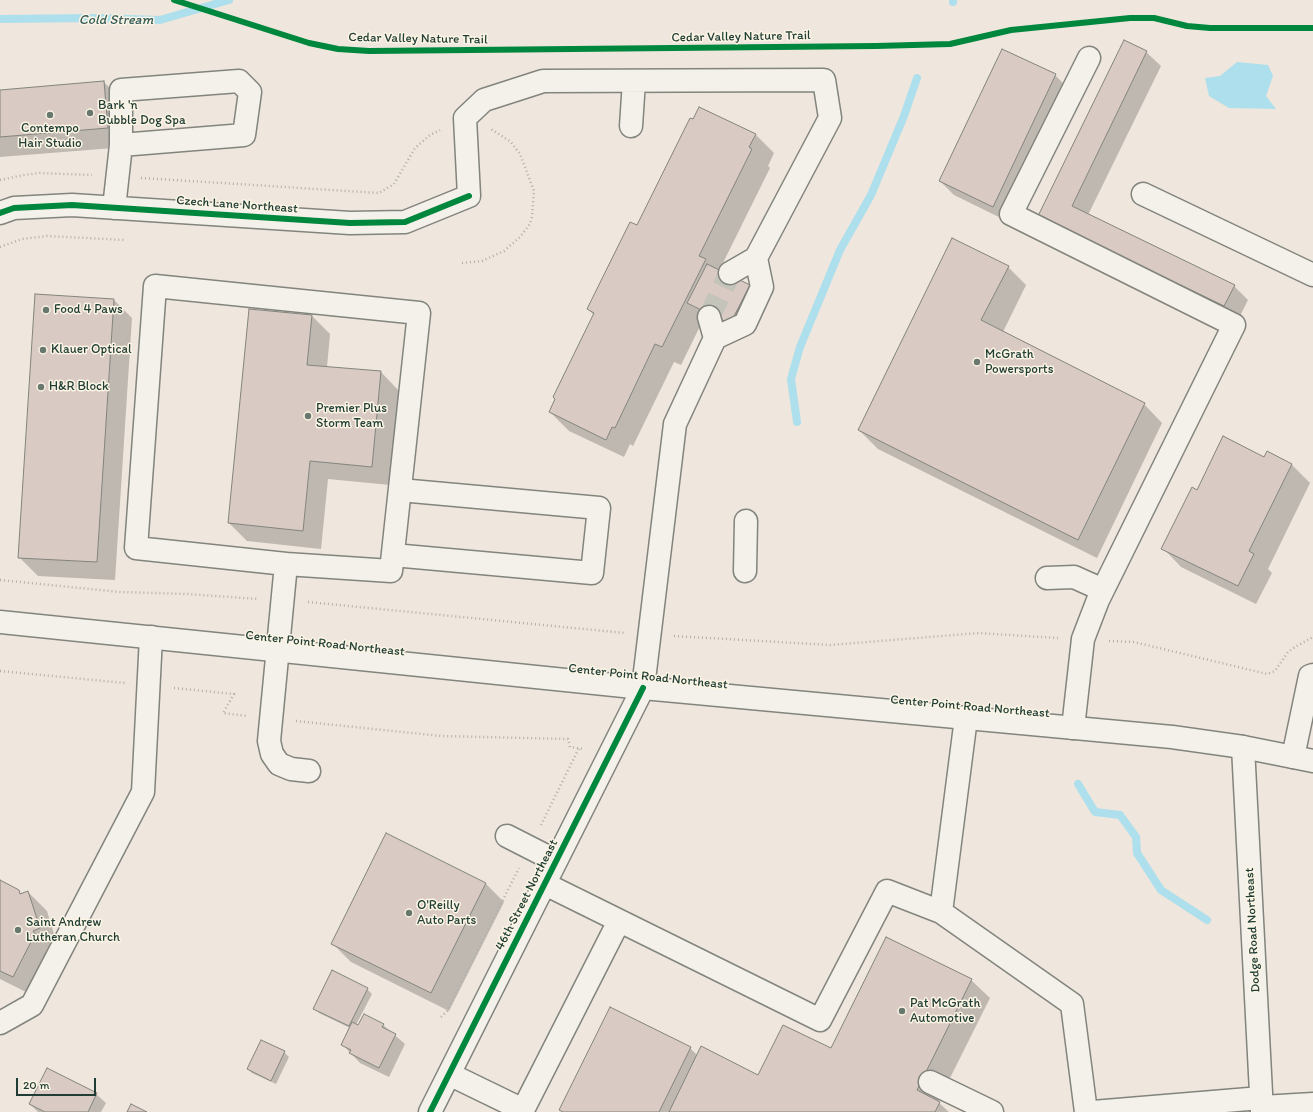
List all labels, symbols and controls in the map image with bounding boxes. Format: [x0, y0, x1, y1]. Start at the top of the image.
water label: Cold Stream [79, 12, 153, 28]
street label: Cedar Valley Nature Trail [671, 28, 811, 46]
street label: Cedar Valley Nature Trail [348, 30, 488, 48]
place label: Bark 'n Bubble Dog Spa [98, 98, 186, 129]
marker: Bark 'n Bubble Dog Spa [85, 108, 95, 118]
marker: Contempo Hair Studio [45, 110, 55, 120]
place label: Contempo Hair Studio [18, 121, 82, 152]
street label: Czech Lane Northeast [176, 193, 298, 217]
place label: Food 4 Paws [54, 302, 123, 318]
marker: Food 4 Paws [41, 305, 51, 315]
place label: Klauer Optical [51, 342, 132, 358]
marker: Klauer Optical [38, 345, 48, 355]
place label: McGrath Powersports [985, 347, 1054, 378]
marker: McGrath Powersports [972, 357, 982, 367]
place label: H&R Block [49, 379, 109, 395]
marker: H&R Block [36, 382, 46, 392]
place label: Premier Plus Storm Team [316, 401, 387, 432]
marker: Premier Plus Storm Team [303, 411, 313, 421]
street label: Center Point Road Northeast [245, 628, 405, 660]
street label: Center Point Road Northeast [568, 661, 728, 693]
street label: Center Point Road Northeast [890, 692, 1050, 722]
street label: 46th Street Northeast [492, 837, 562, 953]
street label: Dodge Road Northeast [1242, 867, 1264, 993]
place label: O'Reilly Auto Parts [417, 898, 476, 929]
marker: O'Reilly Auto Parts [404, 908, 414, 918]
place label: Saint Andrew Lutheran Church [26, 915, 120, 946]
marker: Saint Andrew Lutheran Church [13, 925, 23, 935]
place label: Pat McGrath Automotive [910, 996, 980, 1027]
marker: Pat McGrath Automotive [897, 1006, 907, 1016]
scale bar [18, 1070, 98, 1096]
text: 20 m [23, 1078, 50, 1092]

